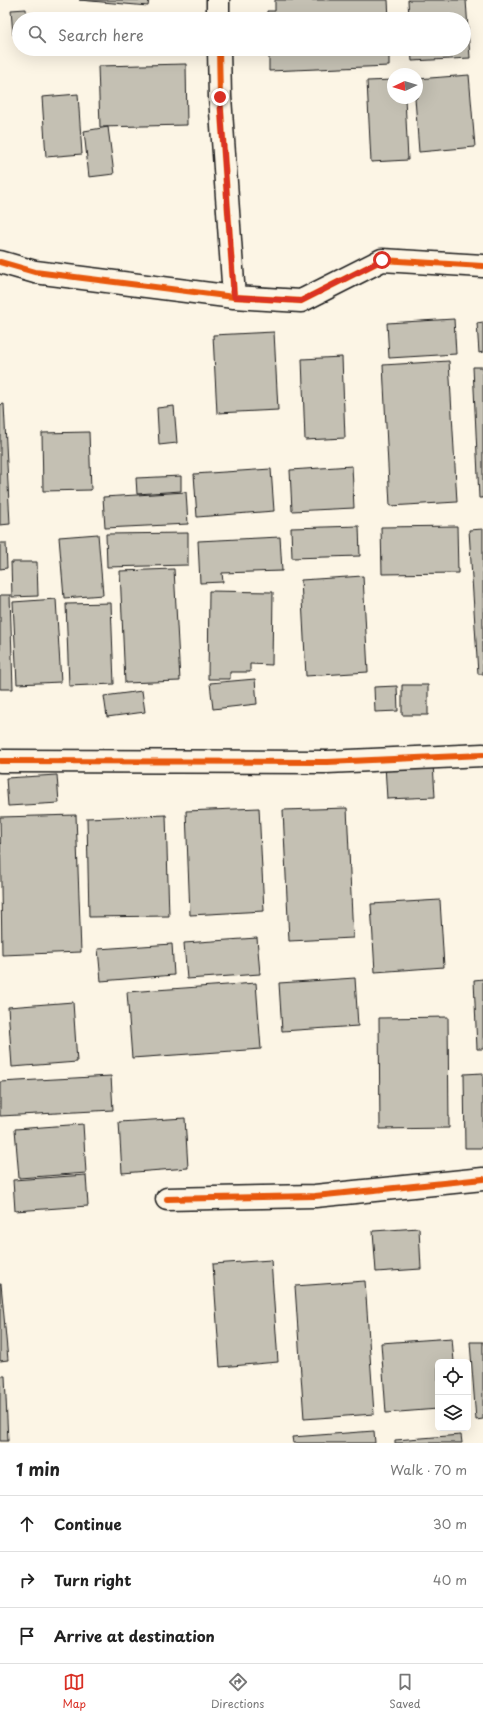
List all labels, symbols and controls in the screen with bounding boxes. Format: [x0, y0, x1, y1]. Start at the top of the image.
search box [12, 12, 471, 56]
icon: search [26, 23, 48, 45]
text: Search here [58, 23, 144, 46]
north arrow [387, 68, 423, 104]
route end [211, 88, 229, 106]
route start [373, 251, 391, 269]
map controls [435, 1359, 471, 1431]
button: locate [435, 1359, 471, 1395]
button: layers [435, 1395, 471, 1431]
text: 1 min [16, 1456, 60, 1482]
text: Walk · 70 m [390, 1460, 467, 1479]
text: Continue [54, 1512, 122, 1535]
icon: ahead [16, 1513, 38, 1535]
text: 30 m [433, 1514, 467, 1533]
text: Turn right [54, 1568, 131, 1591]
icon: right [16, 1569, 38, 1591]
text: 40 m [433, 1570, 467, 1589]
text: Arrive at destination [54, 1624, 215, 1647]
icon: arrive [16, 1625, 38, 1647]
tab: Map [62, 1671, 86, 1712]
tab: Directions [211, 1671, 264, 1712]
tab: Saved [389, 1671, 421, 1712]

